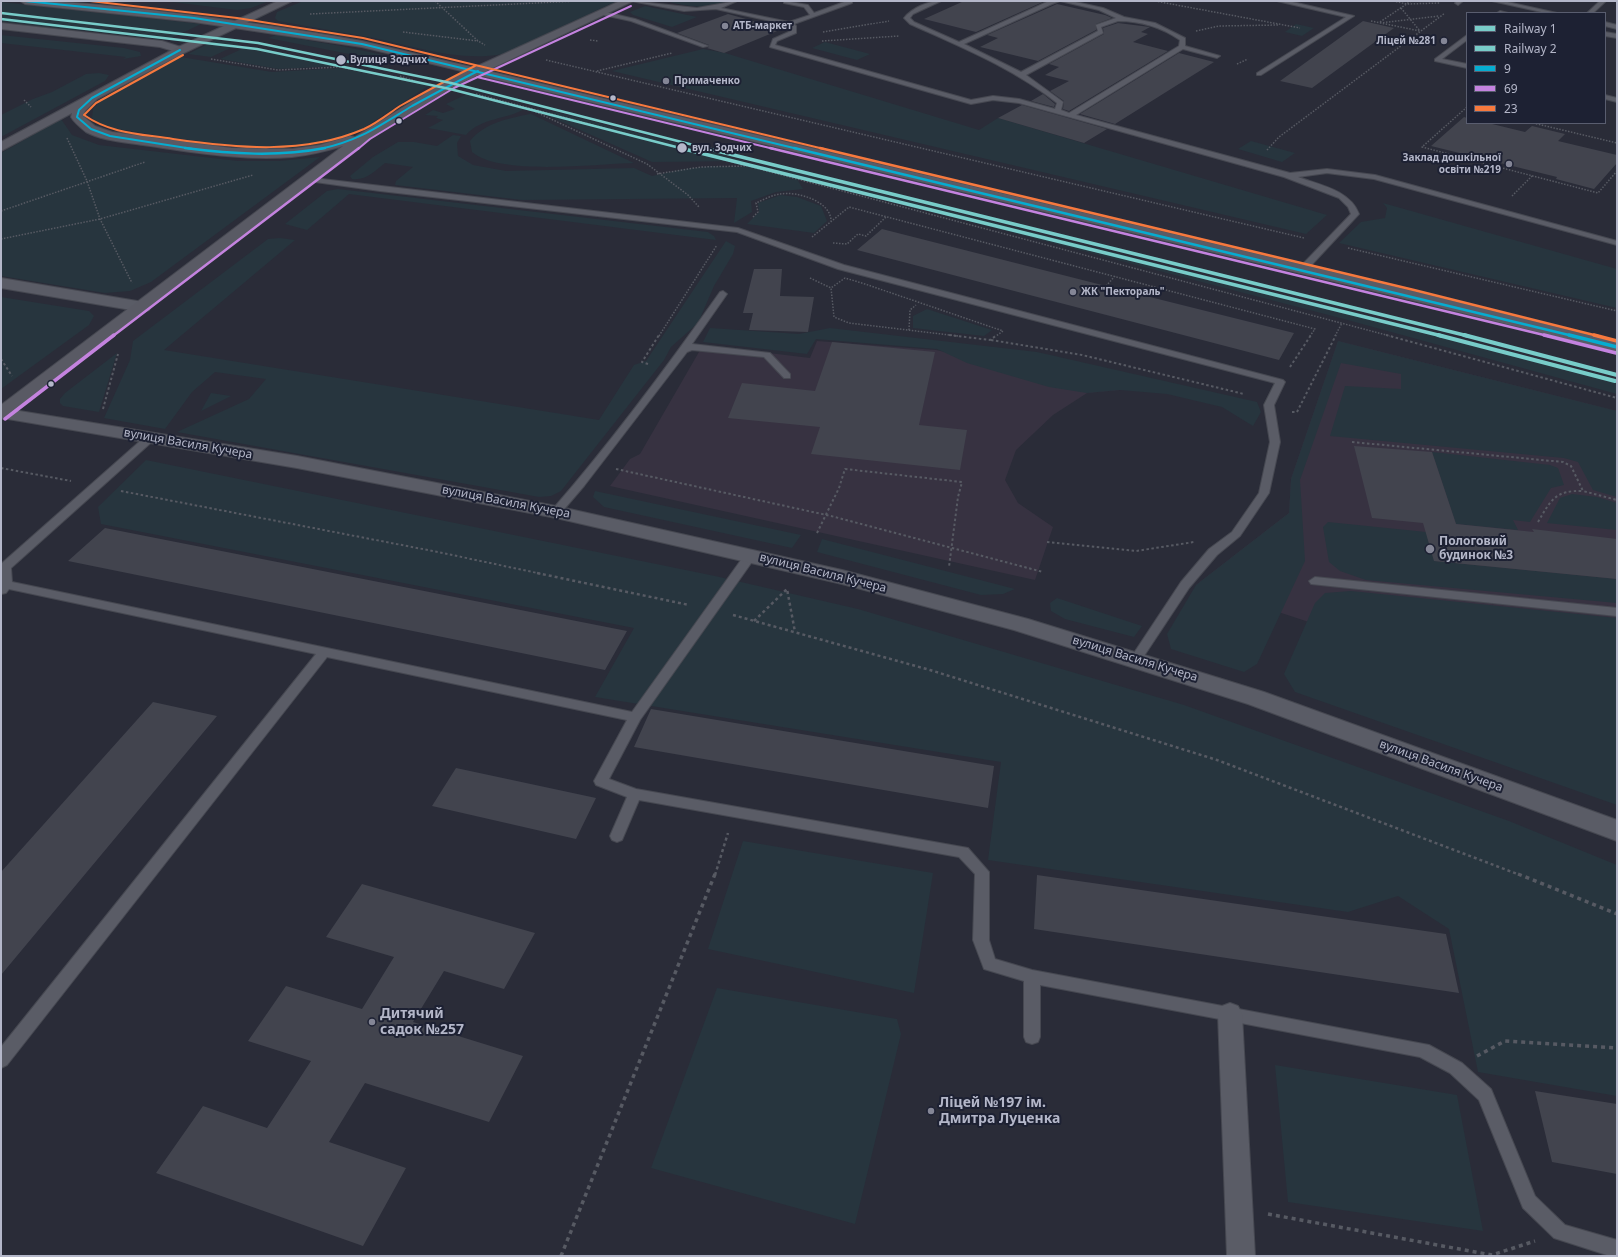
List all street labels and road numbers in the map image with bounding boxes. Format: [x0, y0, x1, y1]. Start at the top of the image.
street label: вулиця Василя Кучера [123, 426, 253, 462]
street label: вулиця Василя Кучера [441, 483, 571, 521]
street label: вулиця Василя Кучера [758, 550, 888, 596]
street label: вулиця Василя Кучера [1071, 633, 1199, 685]
street label: вулиця Василя Кучера [1377, 737, 1505, 795]

